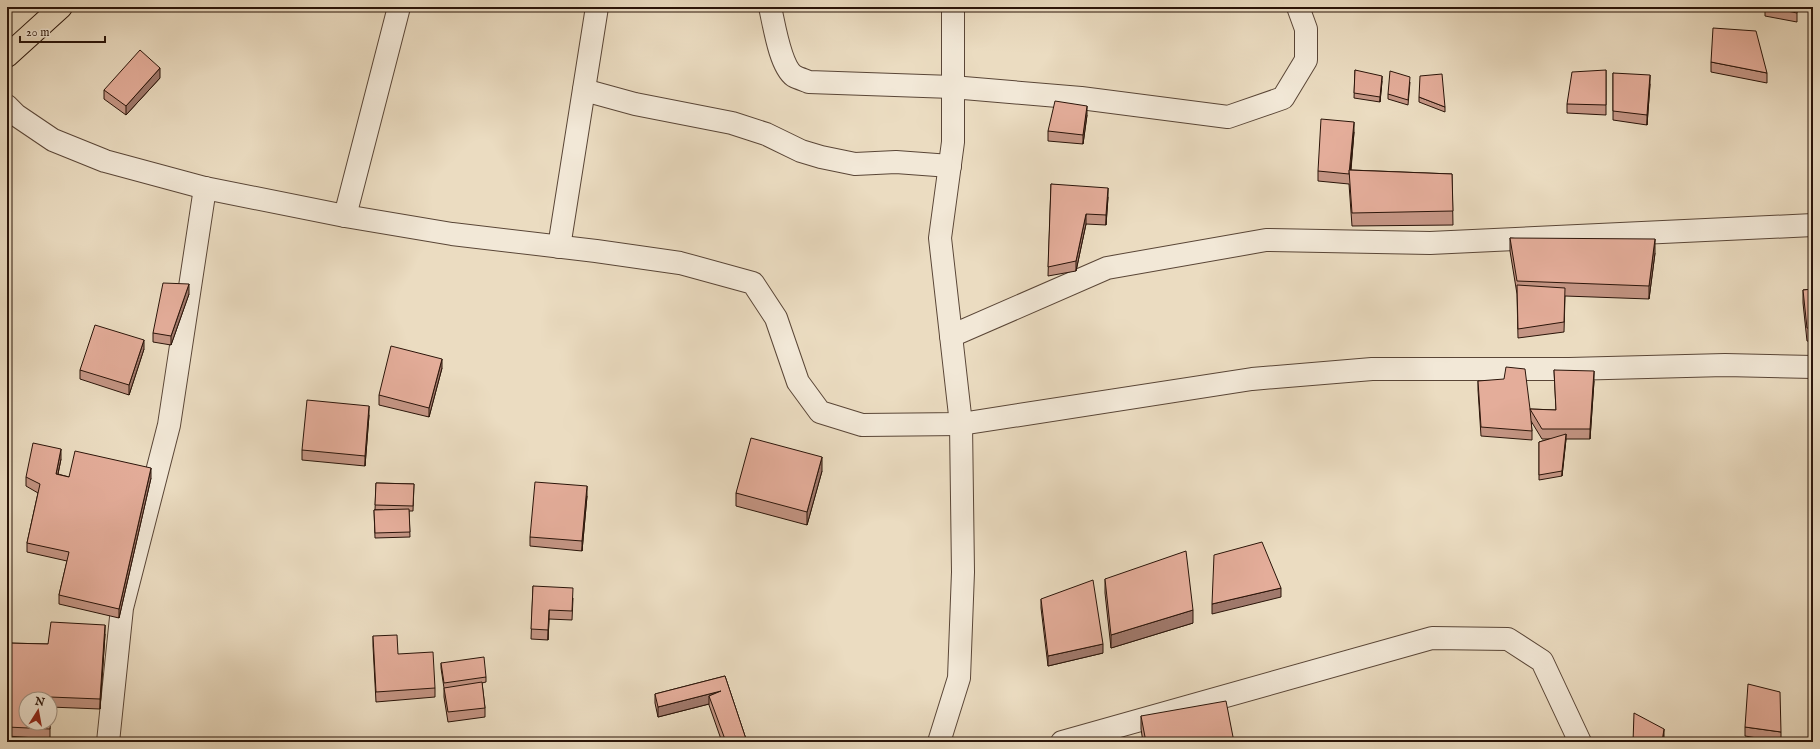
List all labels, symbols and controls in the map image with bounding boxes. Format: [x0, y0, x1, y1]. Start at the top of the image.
scale bar [20, 18, 105, 44]
text: 20 m [26, 25, 49, 40]
north arrow [18, 691, 58, 731]
text: N [33, 694, 46, 710]

